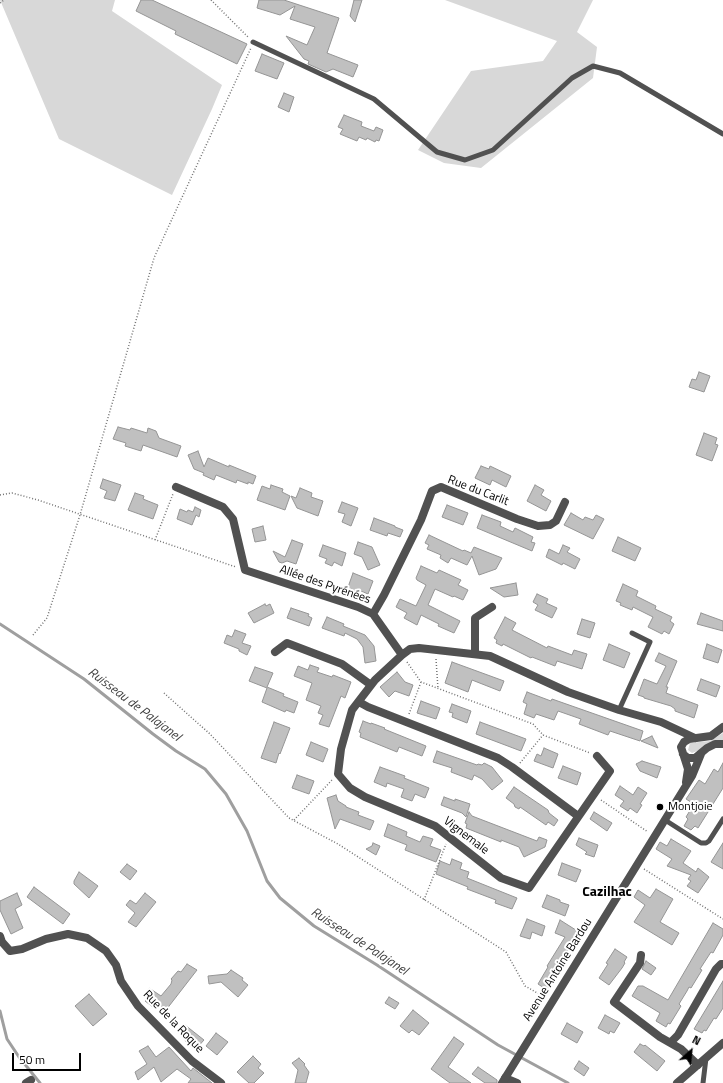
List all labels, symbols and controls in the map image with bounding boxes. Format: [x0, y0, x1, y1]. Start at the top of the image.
street label: Rue du Carlit [446, 473, 510, 509]
street label: Allée des Pyrénées [278, 563, 372, 607]
water label: Ruisseau de Palajanel [85, 665, 183, 745]
place label: Montjoie [668, 800, 713, 814]
marker: Montjoie [655, 802, 665, 812]
street label: Vignemale [440, 814, 492, 858]
district label: Cazilhac [582, 885, 632, 901]
water label: Ruisseau de Palajanel [308, 905, 410, 979]
street label: Avenue Antoine Bardou [520, 916, 596, 1024]
street label: Rue de la Roque [140, 988, 206, 1056]
north arrow [671, 1031, 711, 1071]
text: N [689, 1031, 703, 1049]
scale bar [14, 1045, 83, 1071]
text: 50 m [19, 1050, 45, 1069]

